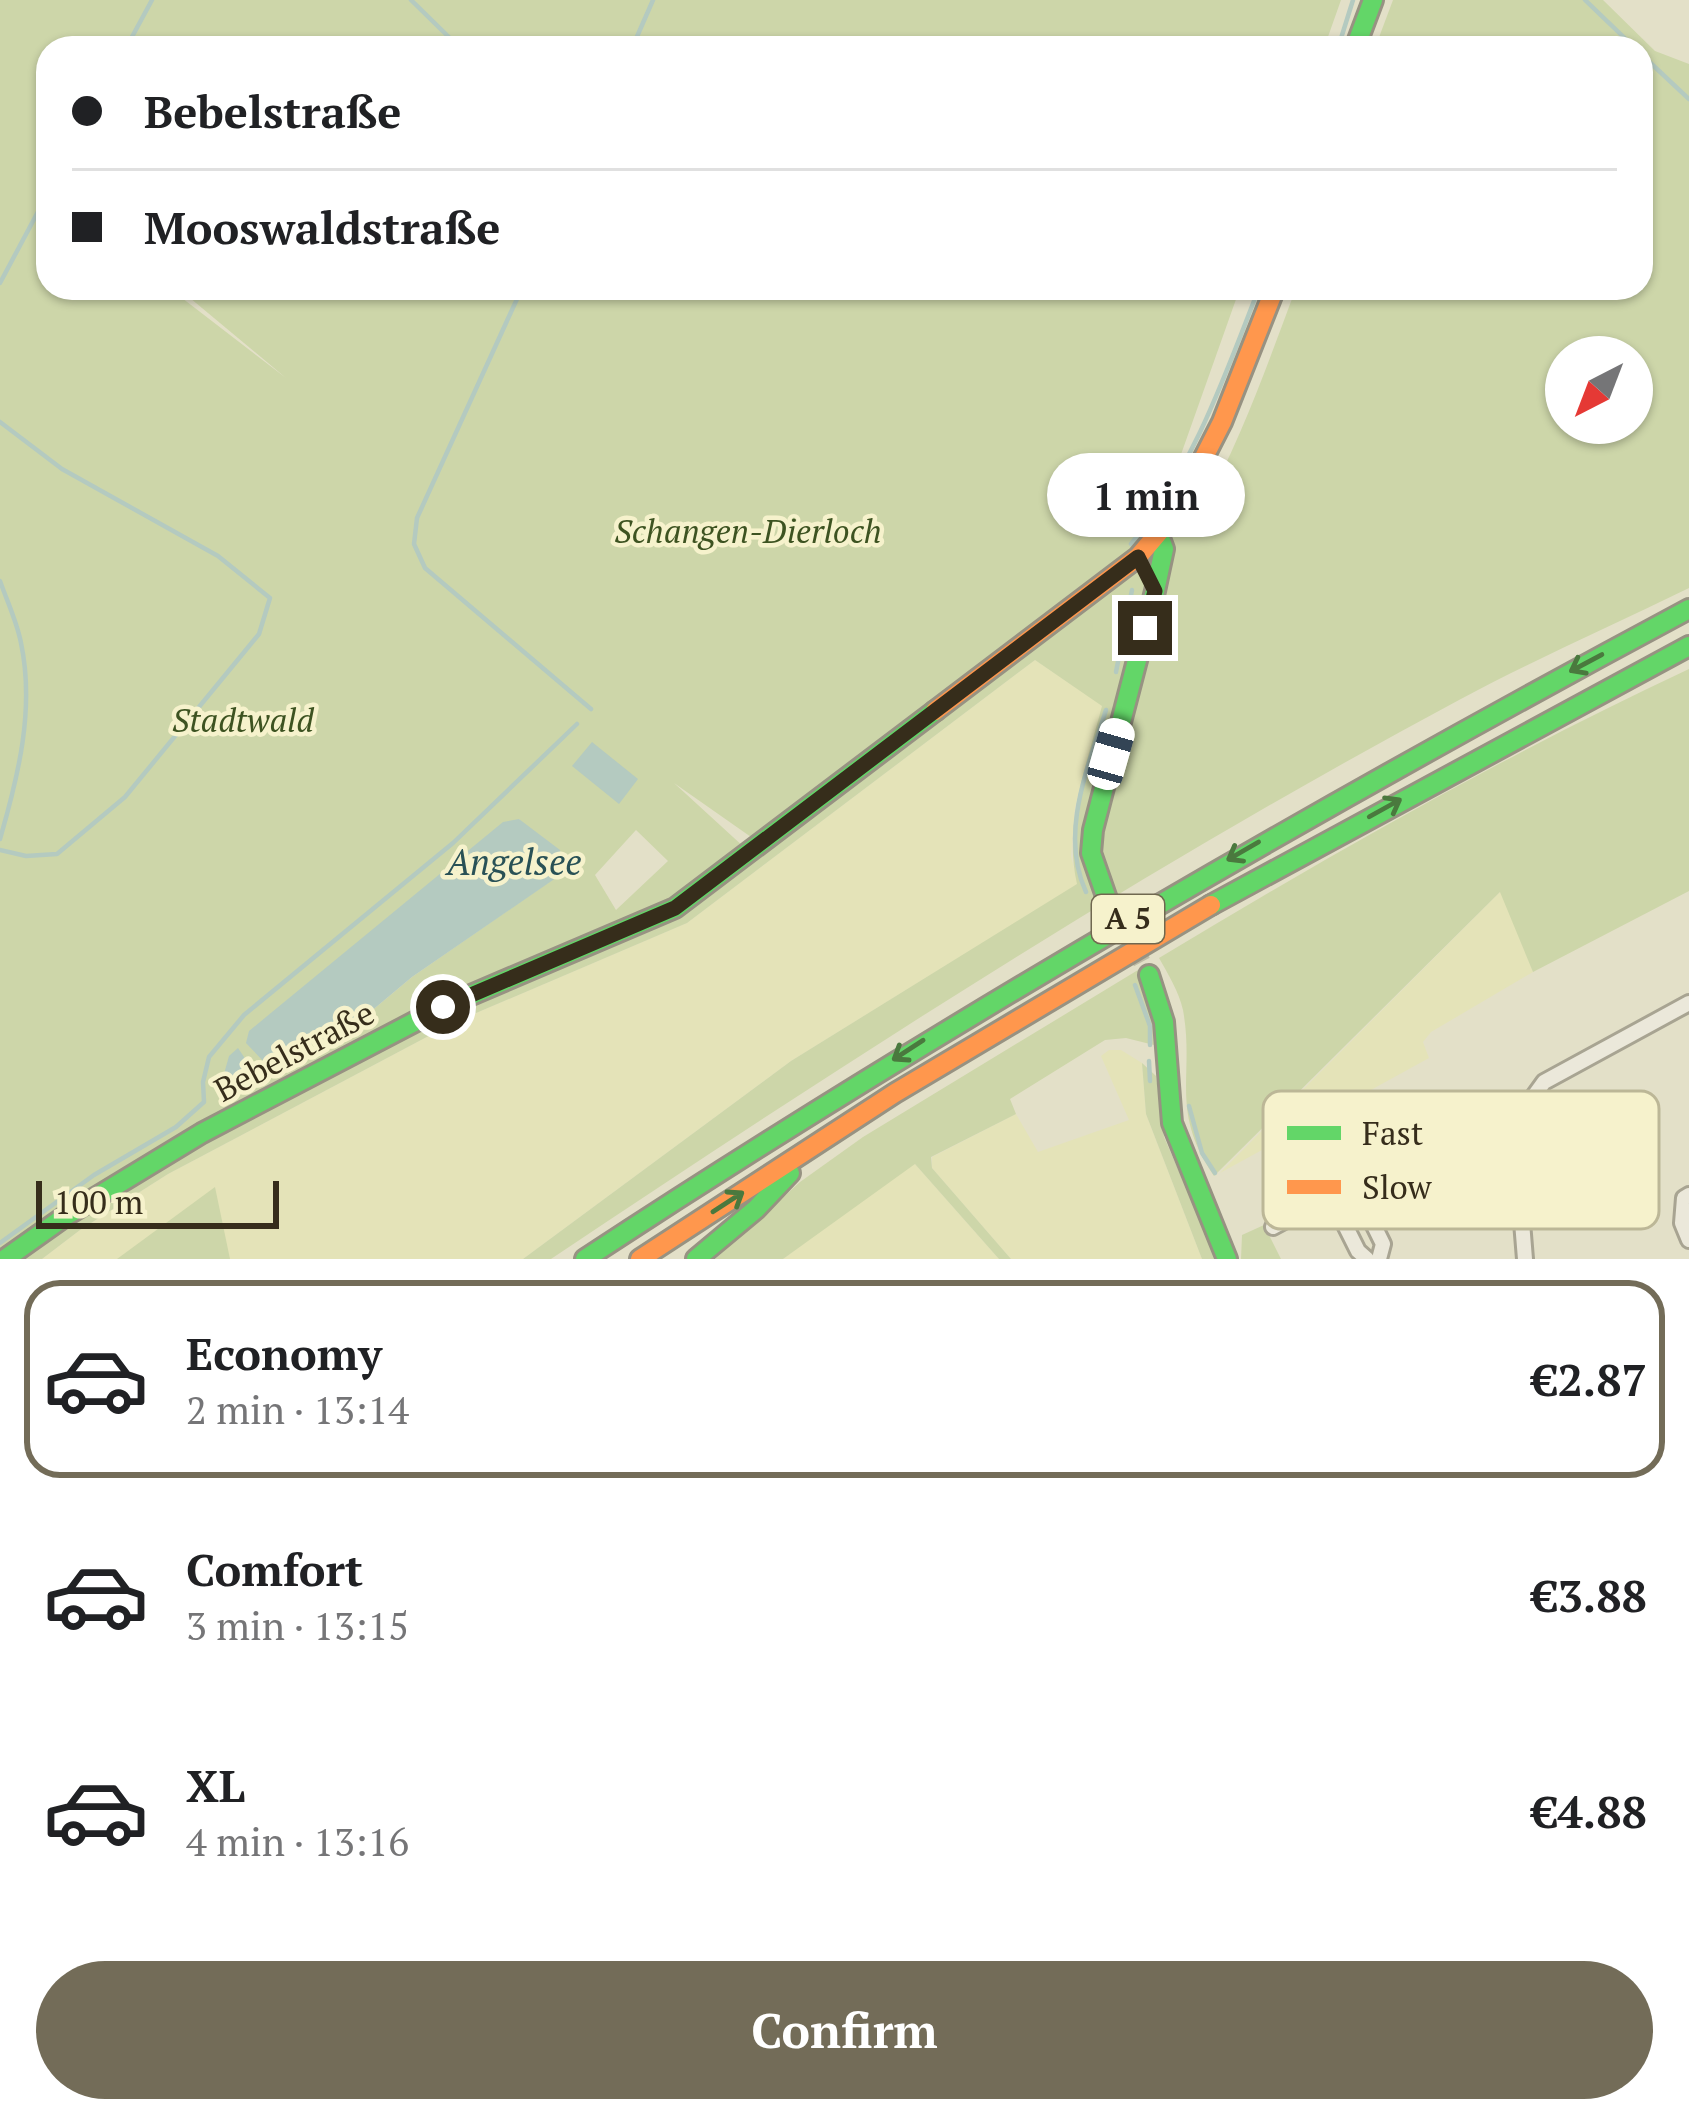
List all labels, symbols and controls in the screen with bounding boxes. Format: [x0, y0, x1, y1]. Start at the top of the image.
text: Bebelstraße [144, 81, 401, 141]
text: Mooswaldstraße [144, 197, 500, 257]
north arrow [1545, 336, 1653, 444]
map controls [1545, 336, 1653, 444]
callout: 1 min [1046, 454, 1244, 538]
text: 1 min [1093, 469, 1199, 521]
park label: Schangen-Dierloch [614, 509, 882, 552]
route end [1118, 601, 1172, 655]
one-way arrow [1568, 653, 1604, 676]
park label: Stadtwald [172, 698, 315, 741]
car [1084, 714, 1138, 794]
one-way arrow [1366, 796, 1401, 819]
water label: Angelsee [444, 838, 582, 885]
one-way arrow [1227, 839, 1262, 863]
road number: A 5 [1092, 895, 1164, 943]
route start [416, 980, 470, 1034]
street label: Bebelstraße [206, 991, 381, 1111]
one-way arrow [892, 1038, 926, 1062]
legend [1263, 1091, 1659, 1229]
text: Fast [1362, 1111, 1423, 1154]
text: Slow [1362, 1165, 1432, 1208]
scale bar [36, 1175, 279, 1228]
text: 100 m [54, 1180, 143, 1223]
one-way arrow [710, 1189, 744, 1214]
text: Economy [186, 1323, 382, 1383]
icon: car [42, 1325, 150, 1433]
text: €2.87 [1532, 1349, 1647, 1409]
text: 2 min · 13:14 [186, 1383, 409, 1435]
text: Comfort [186, 1539, 363, 1599]
icon: car [42, 1541, 150, 1649]
text: €3.88 [1532, 1565, 1647, 1625]
text: 3 min · 13:15 [186, 1599, 409, 1651]
text: XL [186, 1755, 245, 1815]
icon: car [42, 1757, 150, 1865]
text: €4.88 [1532, 1781, 1647, 1841]
text: 4 min · 13:16 [186, 1815, 409, 1867]
button: Confirm [36, 1961, 1653, 2099]

